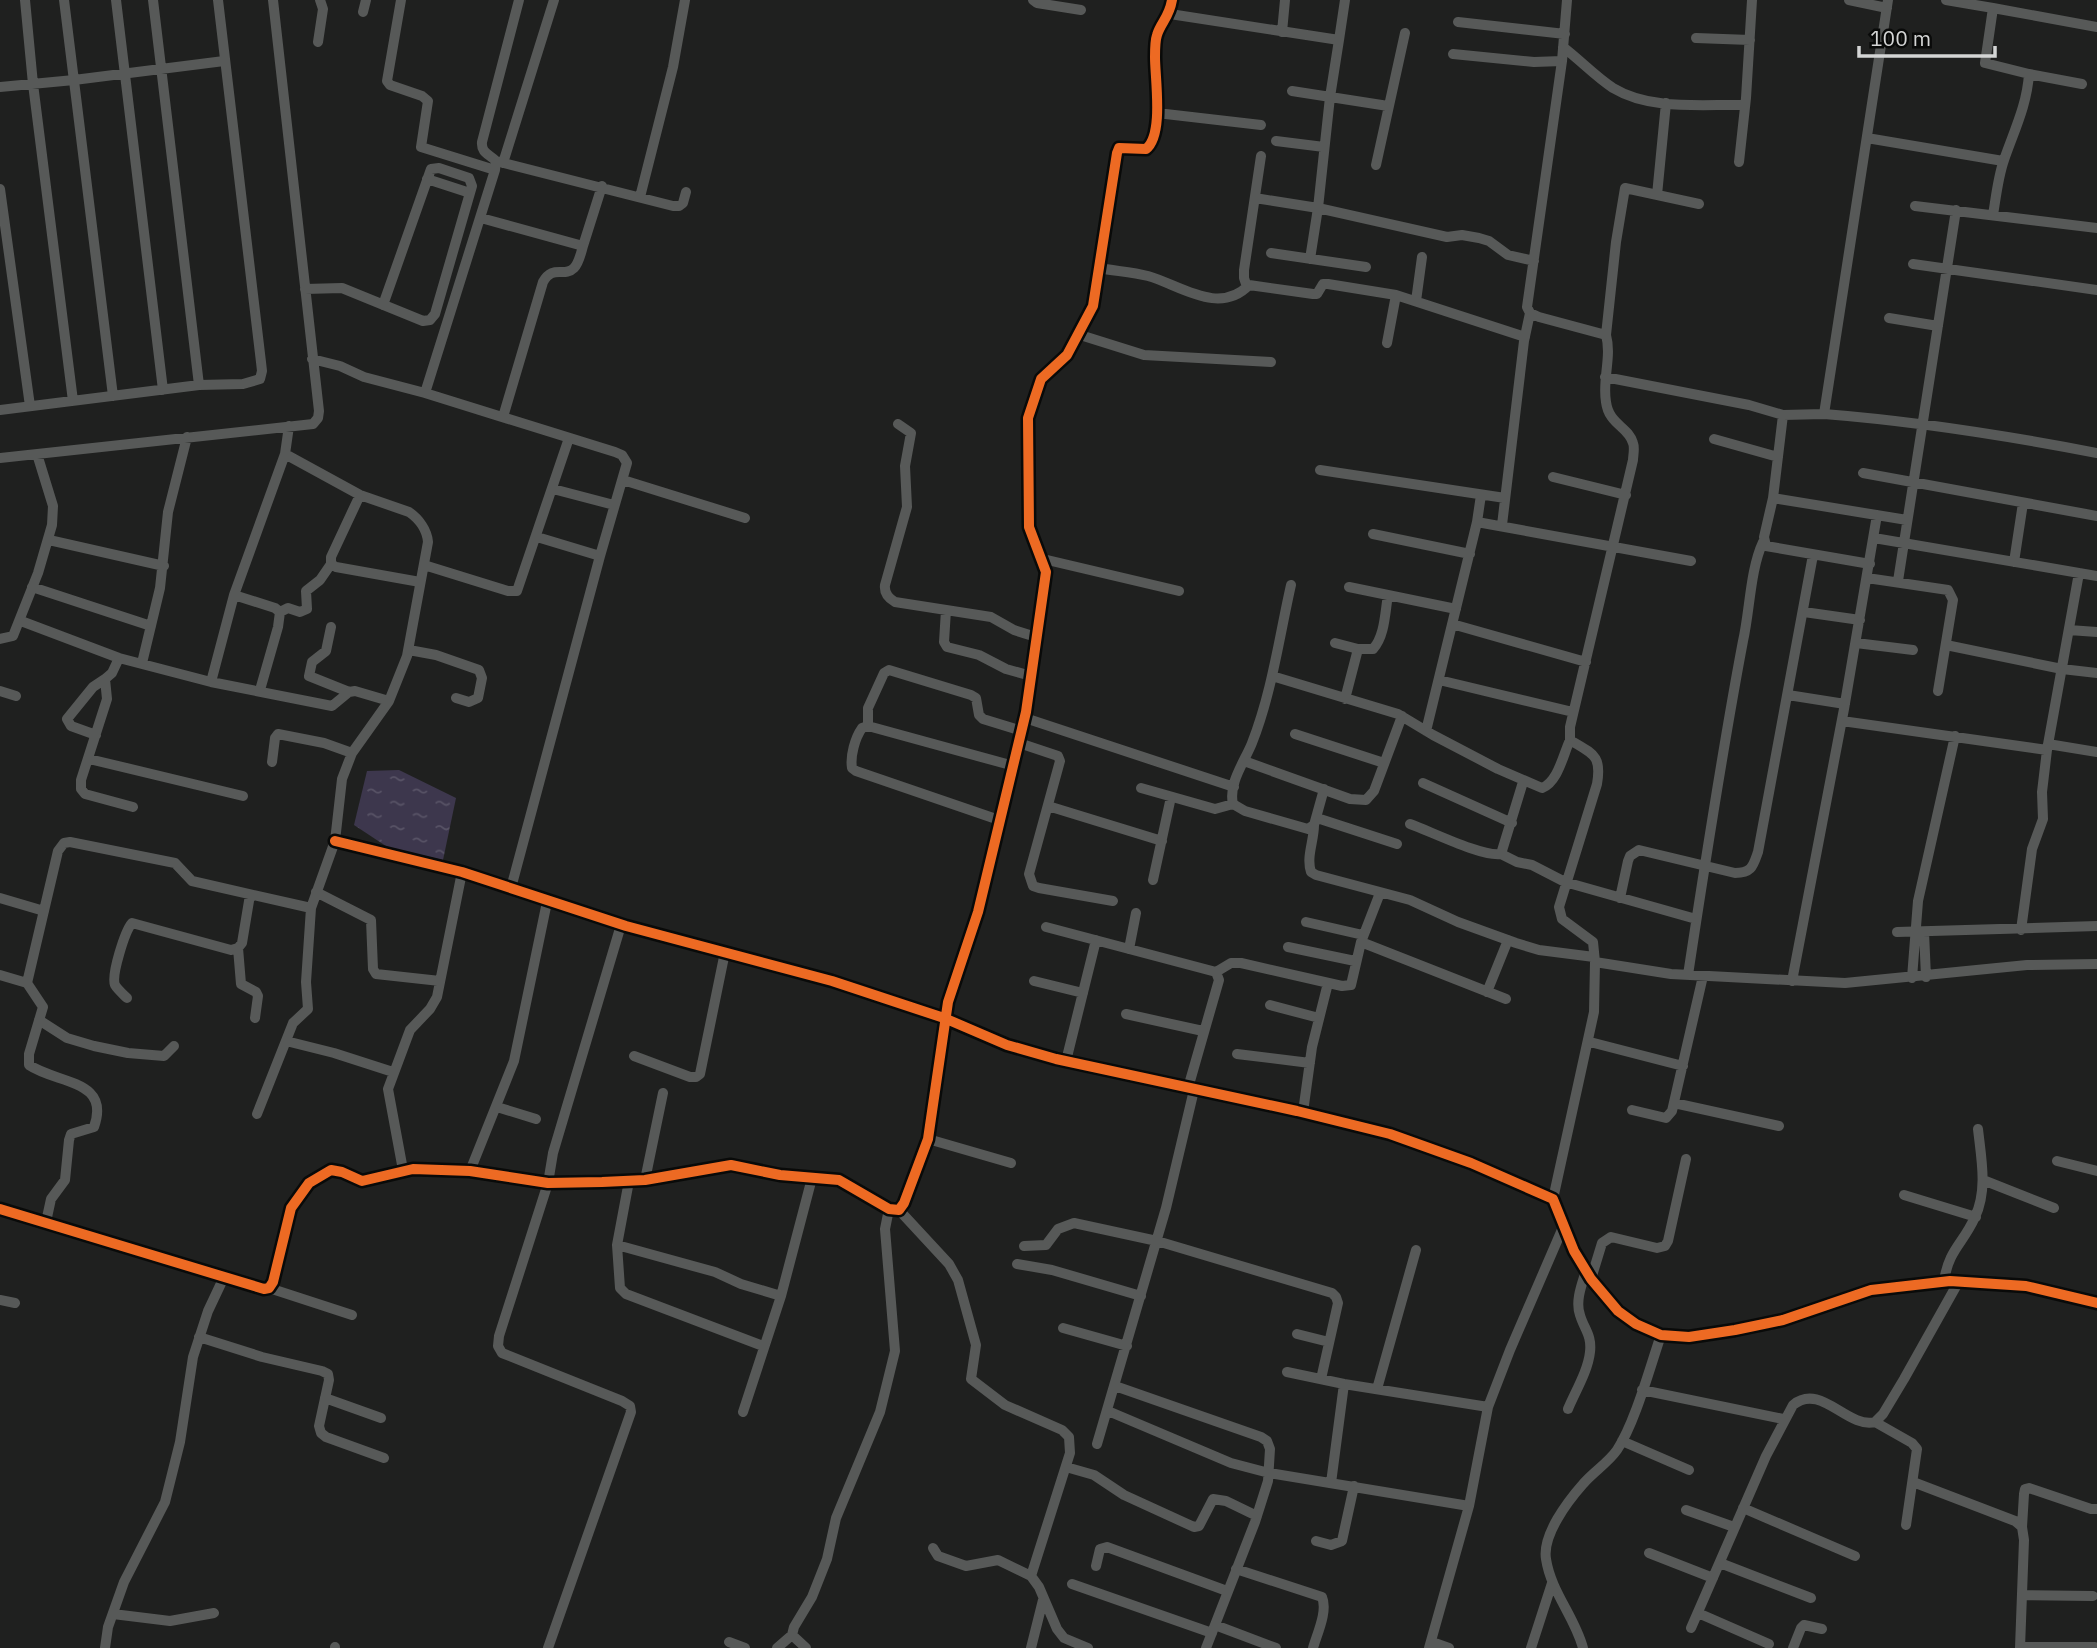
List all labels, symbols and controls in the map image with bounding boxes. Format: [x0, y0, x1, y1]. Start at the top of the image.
scale bar [1859, 14, 1996, 58]
text: 100 m [1870, 24, 1931, 52]

